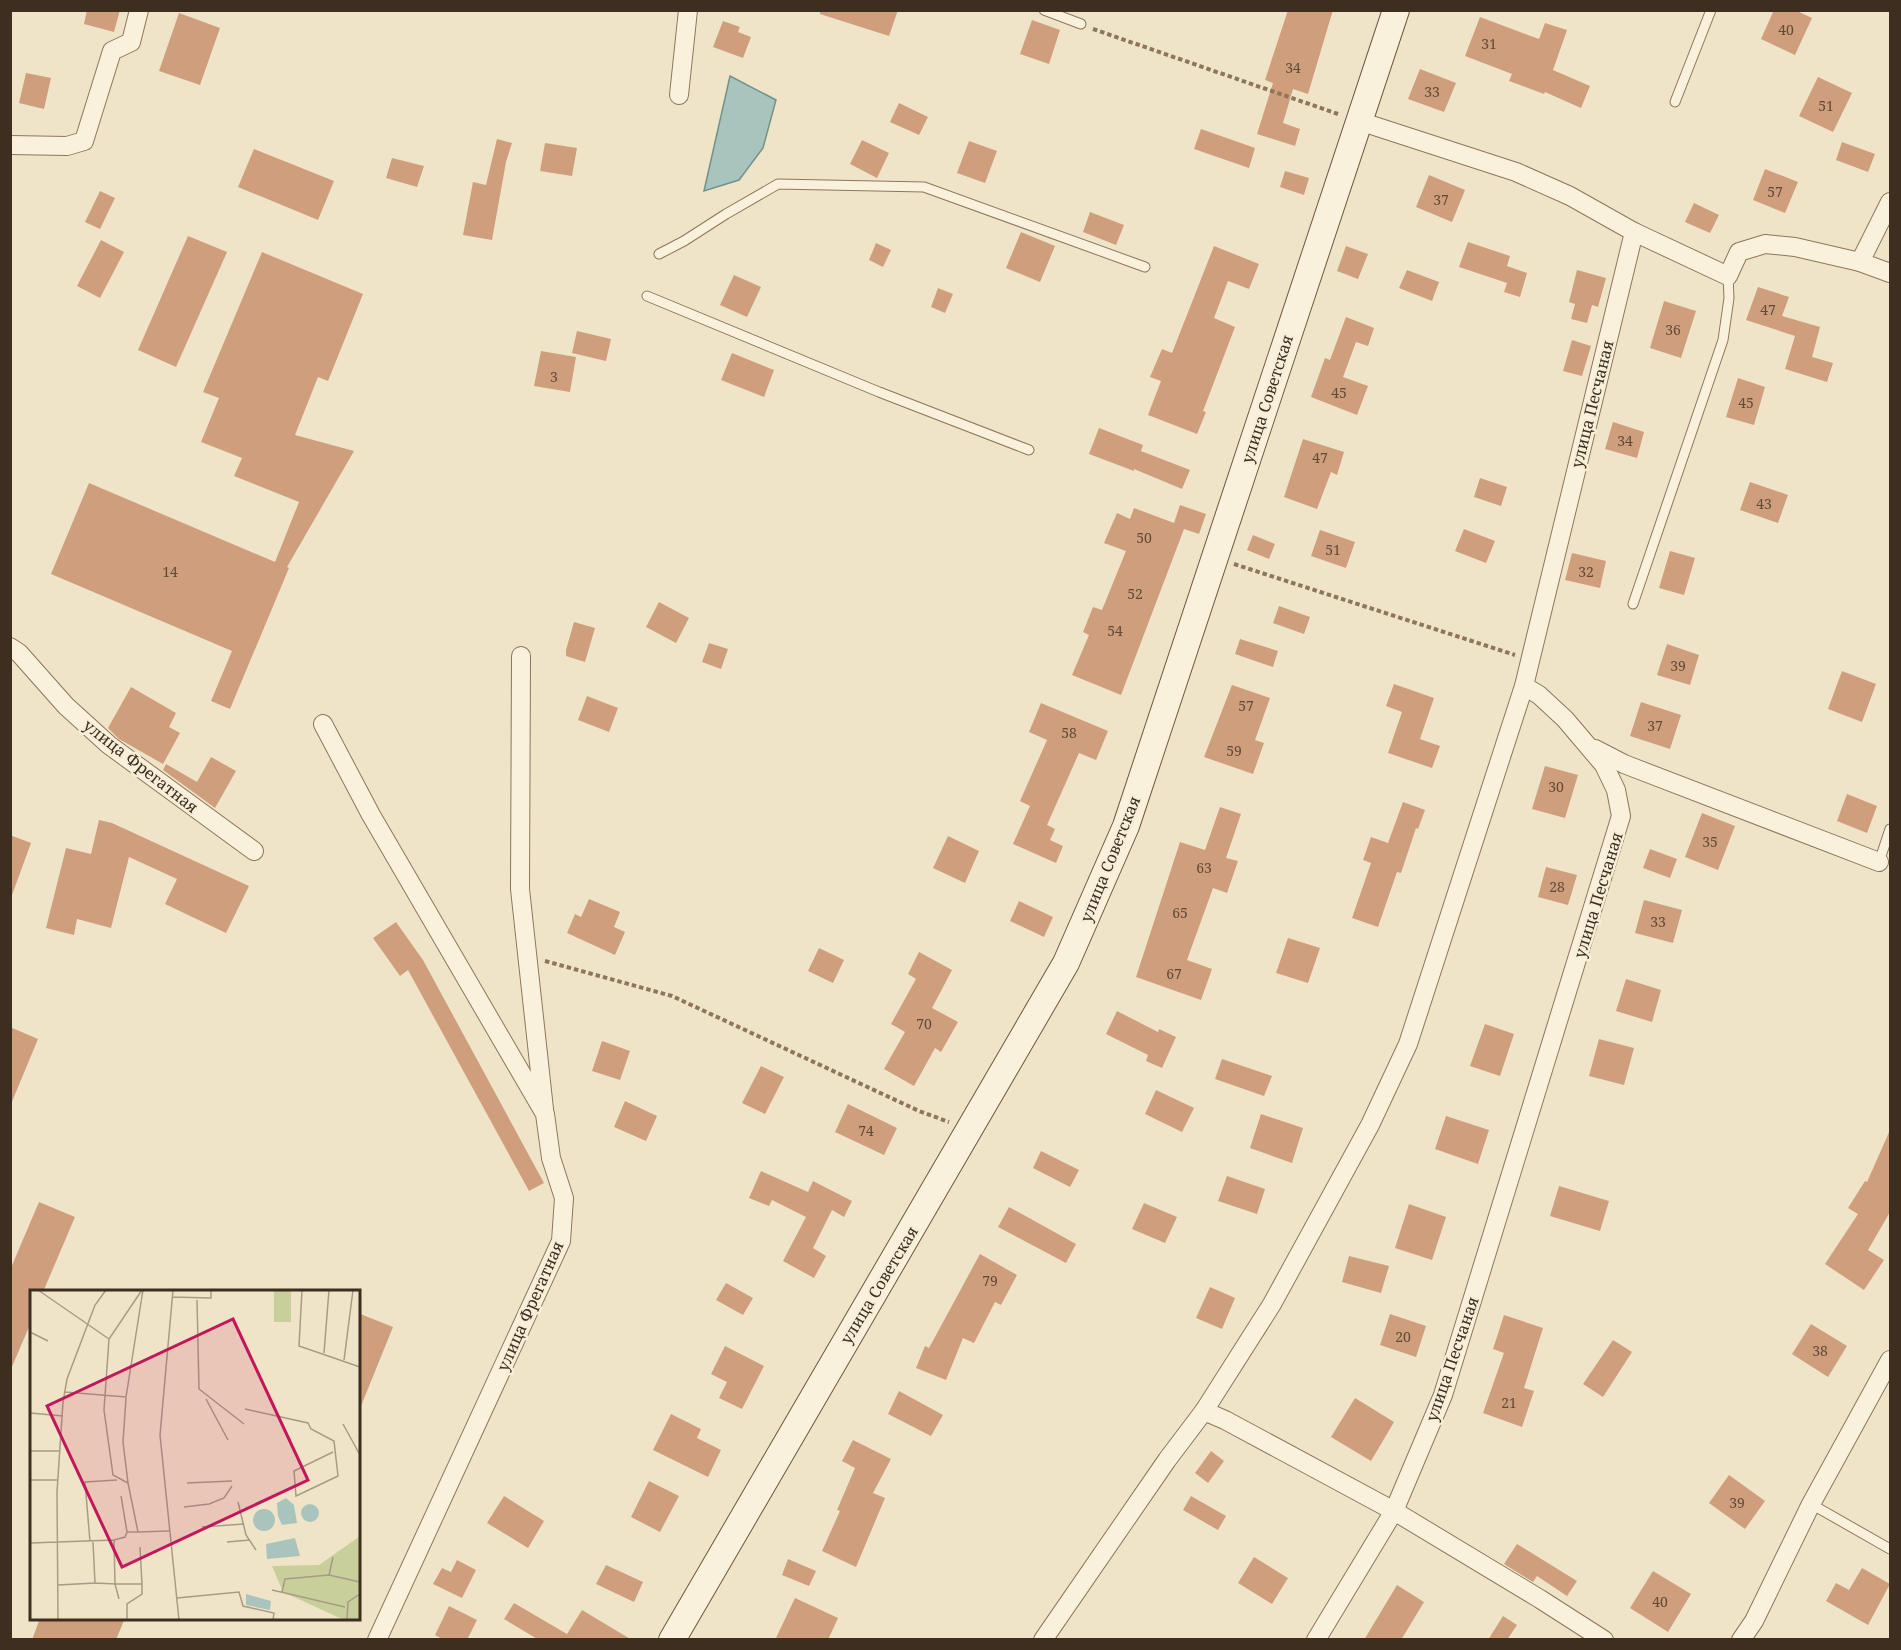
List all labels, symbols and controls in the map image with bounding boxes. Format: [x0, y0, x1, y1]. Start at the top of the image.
house number: 40 [1778, 20, 1794, 39]
house number: 31 [1481, 34, 1497, 53]
house number: 34 [1285, 58, 1301, 77]
house number: 33 [1424, 82, 1440, 101]
house number: 51 [1818, 96, 1834, 115]
house number: 57 [1767, 182, 1783, 201]
house number: 37 [1433, 190, 1449, 209]
house number: 47 [1760, 300, 1776, 319]
house number: 36 [1665, 320, 1681, 339]
street label: улица Советская [1236, 332, 1298, 466]
street label: улица Песчаная [1566, 338, 1618, 470]
house number: 3 [550, 367, 558, 386]
house number: 45 [1331, 383, 1347, 402]
house number: 45 [1738, 393, 1754, 412]
house number: 34 [1617, 431, 1633, 450]
house number: 47 [1312, 448, 1328, 467]
house number: 43 [1756, 494, 1772, 513]
house number: 50 [1136, 528, 1152, 547]
house number: 51 [1325, 540, 1341, 559]
house number: 14 [162, 562, 178, 581]
house number: 32 [1578, 562, 1594, 581]
house number: 52 [1127, 584, 1143, 603]
house number: 54 [1107, 621, 1123, 640]
house number: 39 [1670, 656, 1686, 675]
house number: 57 [1238, 696, 1254, 715]
street label: улица Фрегатная [79, 714, 203, 818]
house number: 37 [1647, 716, 1663, 735]
house number: 58 [1061, 723, 1077, 742]
house number: 59 [1226, 741, 1242, 760]
house number: 30 [1548, 777, 1564, 796]
street label: улица Советская [1075, 793, 1145, 925]
street label: улица Песчаная [1568, 829, 1628, 961]
house number: 35 [1702, 832, 1718, 851]
house number: 63 [1196, 858, 1212, 877]
house number: 28 [1549, 877, 1565, 896]
house number: 65 [1172, 903, 1188, 922]
house number: 33 [1650, 912, 1666, 931]
house number: 67 [1166, 964, 1182, 983]
house number: 70 [916, 1014, 932, 1033]
house number: 74 [858, 1121, 874, 1140]
street label: улица Советская [835, 1222, 923, 1348]
street label: улица Фрегатная [491, 1237, 569, 1375]
house number: 79 [982, 1271, 998, 1290]
inset map [30, 1290, 360, 1620]
street label: улица Песчаная [1420, 1294, 1484, 1424]
house number: 20 [1395, 1327, 1411, 1346]
house number: 38 [1812, 1341, 1828, 1360]
house number: 21 [1501, 1393, 1517, 1412]
house number: 39 [1729, 1493, 1745, 1512]
house number: 40 [1652, 1592, 1668, 1611]

